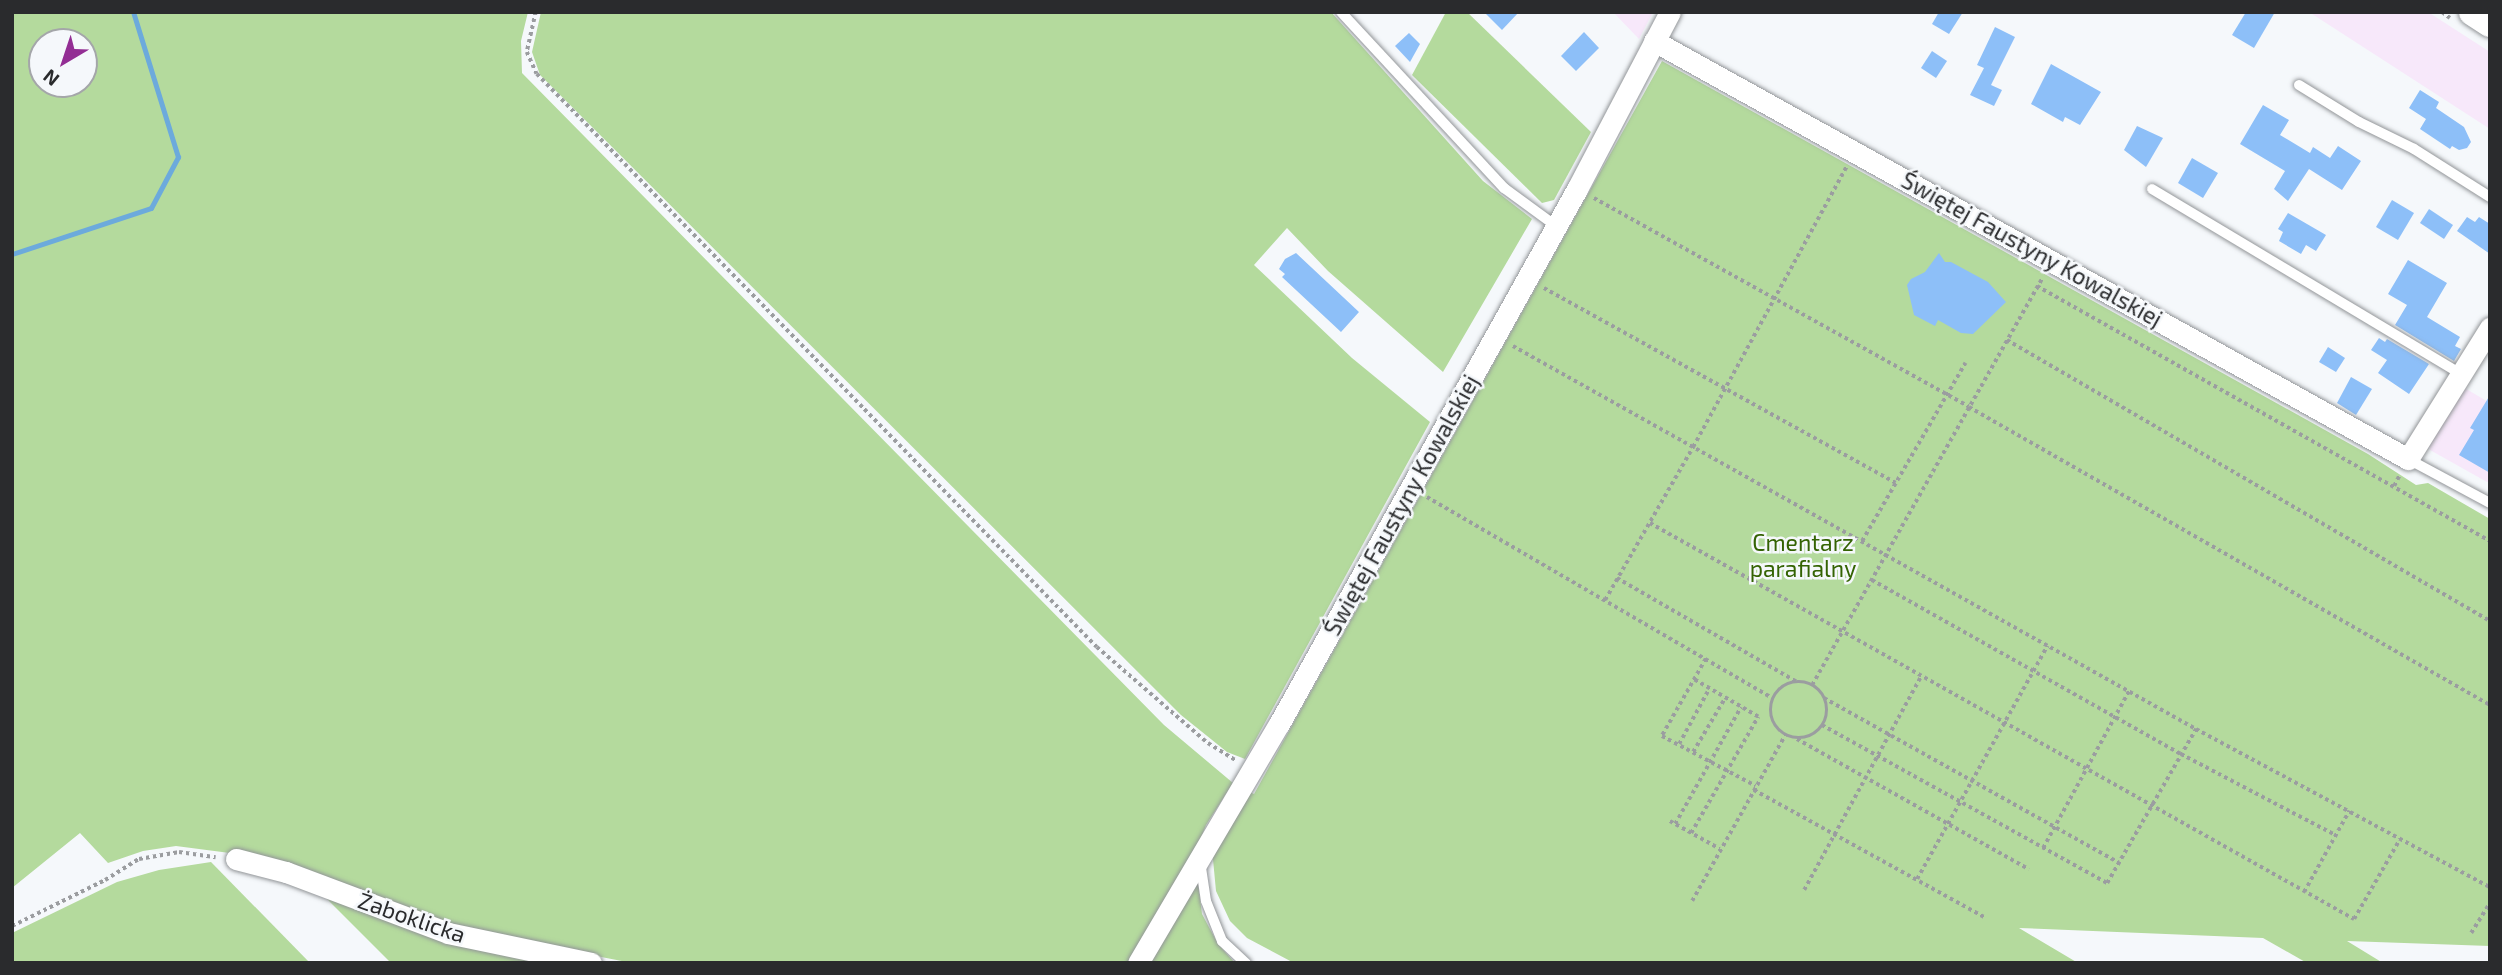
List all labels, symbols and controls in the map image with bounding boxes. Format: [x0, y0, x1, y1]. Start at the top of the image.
north arrow [28, 28, 98, 98]
text: N [38, 65, 63, 91]
street label: Świętej Faustyny Kowalskiej [1897, 166, 2167, 332]
street label: Świętej Faustyny Kowalskiej [1318, 370, 1484, 640]
park label: Cmentarz parafialny [1750, 528, 1856, 582]
street label: Żaboklicka [355, 886, 469, 948]

